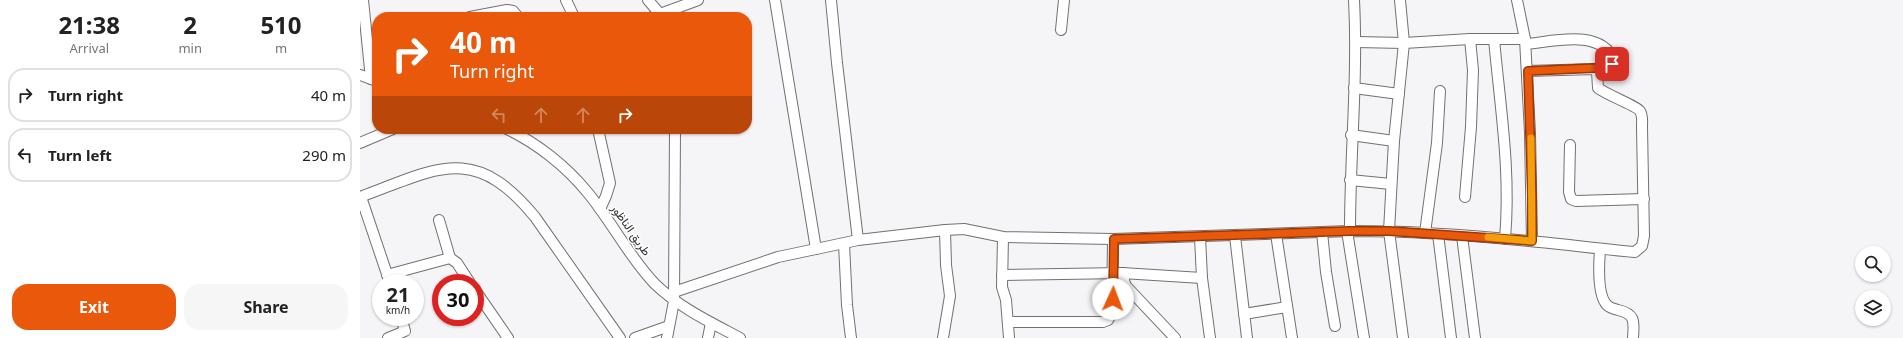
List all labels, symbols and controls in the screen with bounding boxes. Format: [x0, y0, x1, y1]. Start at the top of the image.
text: 21:38 [58, 8, 120, 41]
text: 2 [183, 8, 197, 41]
text: 510 [260, 8, 302, 41]
text: 40 m [450, 23, 517, 61]
icon: right [384, 28, 436, 80]
text: Arrival [69, 39, 109, 57]
text: min [178, 39, 202, 57]
text: m [275, 39, 287, 57]
pin [1595, 47, 1629, 81]
icon: arrive [1601, 53, 1623, 75]
text: Turn right [450, 59, 534, 83]
icon: right [14, 84, 36, 106]
text: Turn right [48, 85, 123, 105]
text: 40 m [311, 85, 346, 105]
icon: left [488, 104, 510, 126]
icon: ahead [530, 104, 552, 126]
icon: ahead [572, 104, 594, 126]
icon: right [614, 104, 636, 126]
icon: left [14, 144, 36, 166]
text: Turn left [48, 145, 112, 165]
text: 290 m [302, 145, 346, 165]
street label: طريق الناظور [607, 200, 655, 259]
map controls [1855, 246, 1891, 326]
button: search [1855, 246, 1891, 282]
speed limit sign: 30 [432, 274, 484, 326]
position arrow [1092, 278, 1134, 320]
text: 21 [387, 281, 409, 308]
button: Exit [12, 284, 176, 330]
button: Share [184, 284, 348, 330]
button: layers [1855, 290, 1891, 326]
text: km/h [386, 303, 410, 317]

